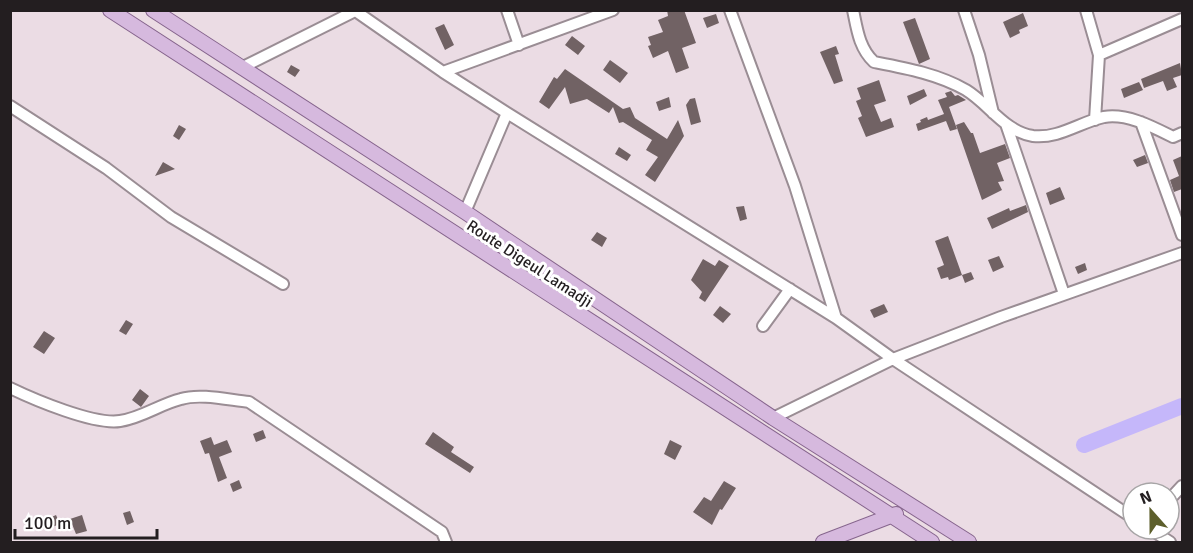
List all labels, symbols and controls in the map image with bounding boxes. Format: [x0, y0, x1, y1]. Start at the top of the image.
street label: Route Digeul Lamadji [463, 216, 596, 312]
north arrow [1121, 481, 1181, 541]
text: N [1137, 487, 1155, 509]
scale bar [15, 502, 158, 540]
text: 100 m [24, 512, 71, 534]

